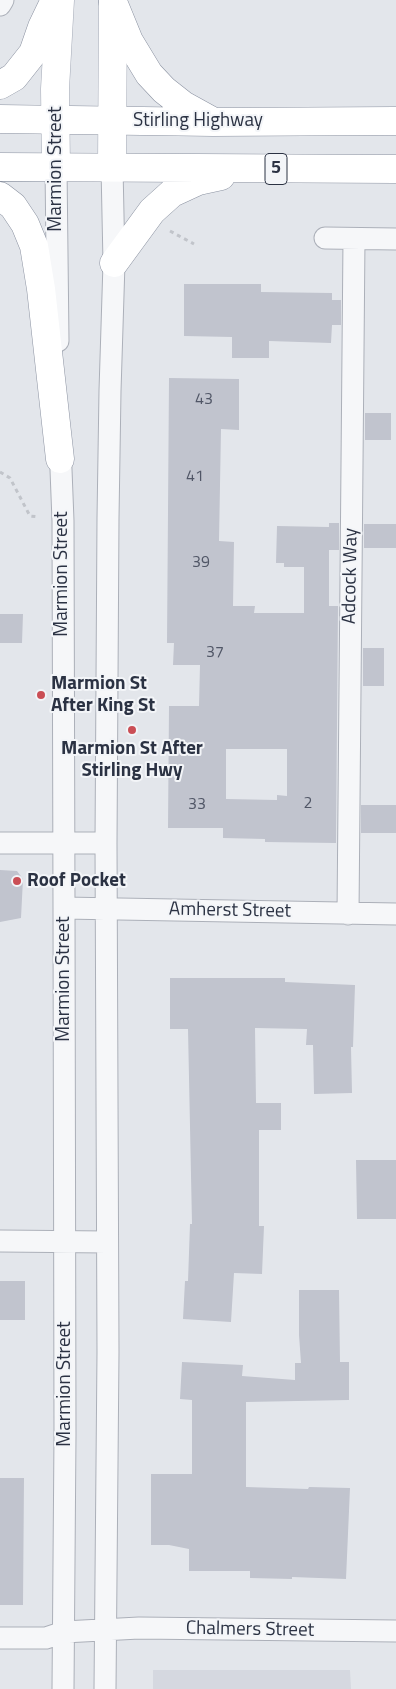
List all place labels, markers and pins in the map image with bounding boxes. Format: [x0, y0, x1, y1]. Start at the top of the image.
place label: Marmion St After King St [51, 673, 155, 717]
marker: Marmion St After King St [35, 689, 47, 701]
marker: Marmion St After Stirling Hwy [126, 724, 138, 736]
place label: Marmion St After Stirling Hwy [61, 738, 203, 782]
place label: Roof Pocket [27, 870, 126, 892]
marker: Roof Pocket [11, 875, 23, 887]

